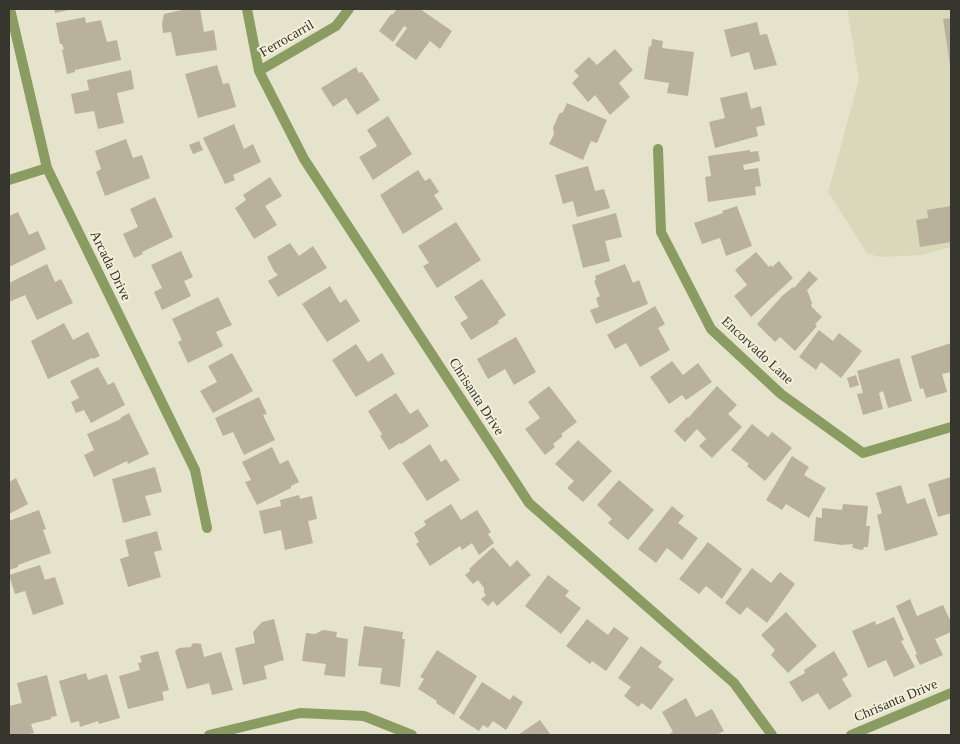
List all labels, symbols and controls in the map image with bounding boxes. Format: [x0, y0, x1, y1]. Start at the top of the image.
street label: Ferrocarril [257, 17, 317, 61]
street label: Arcada Drive [86, 228, 134, 304]
street label: Encorvado Lane [718, 313, 796, 389]
street label: Chrisanta Drive [445, 355, 507, 439]
street label: Chrisanta Drive [852, 676, 940, 726]

